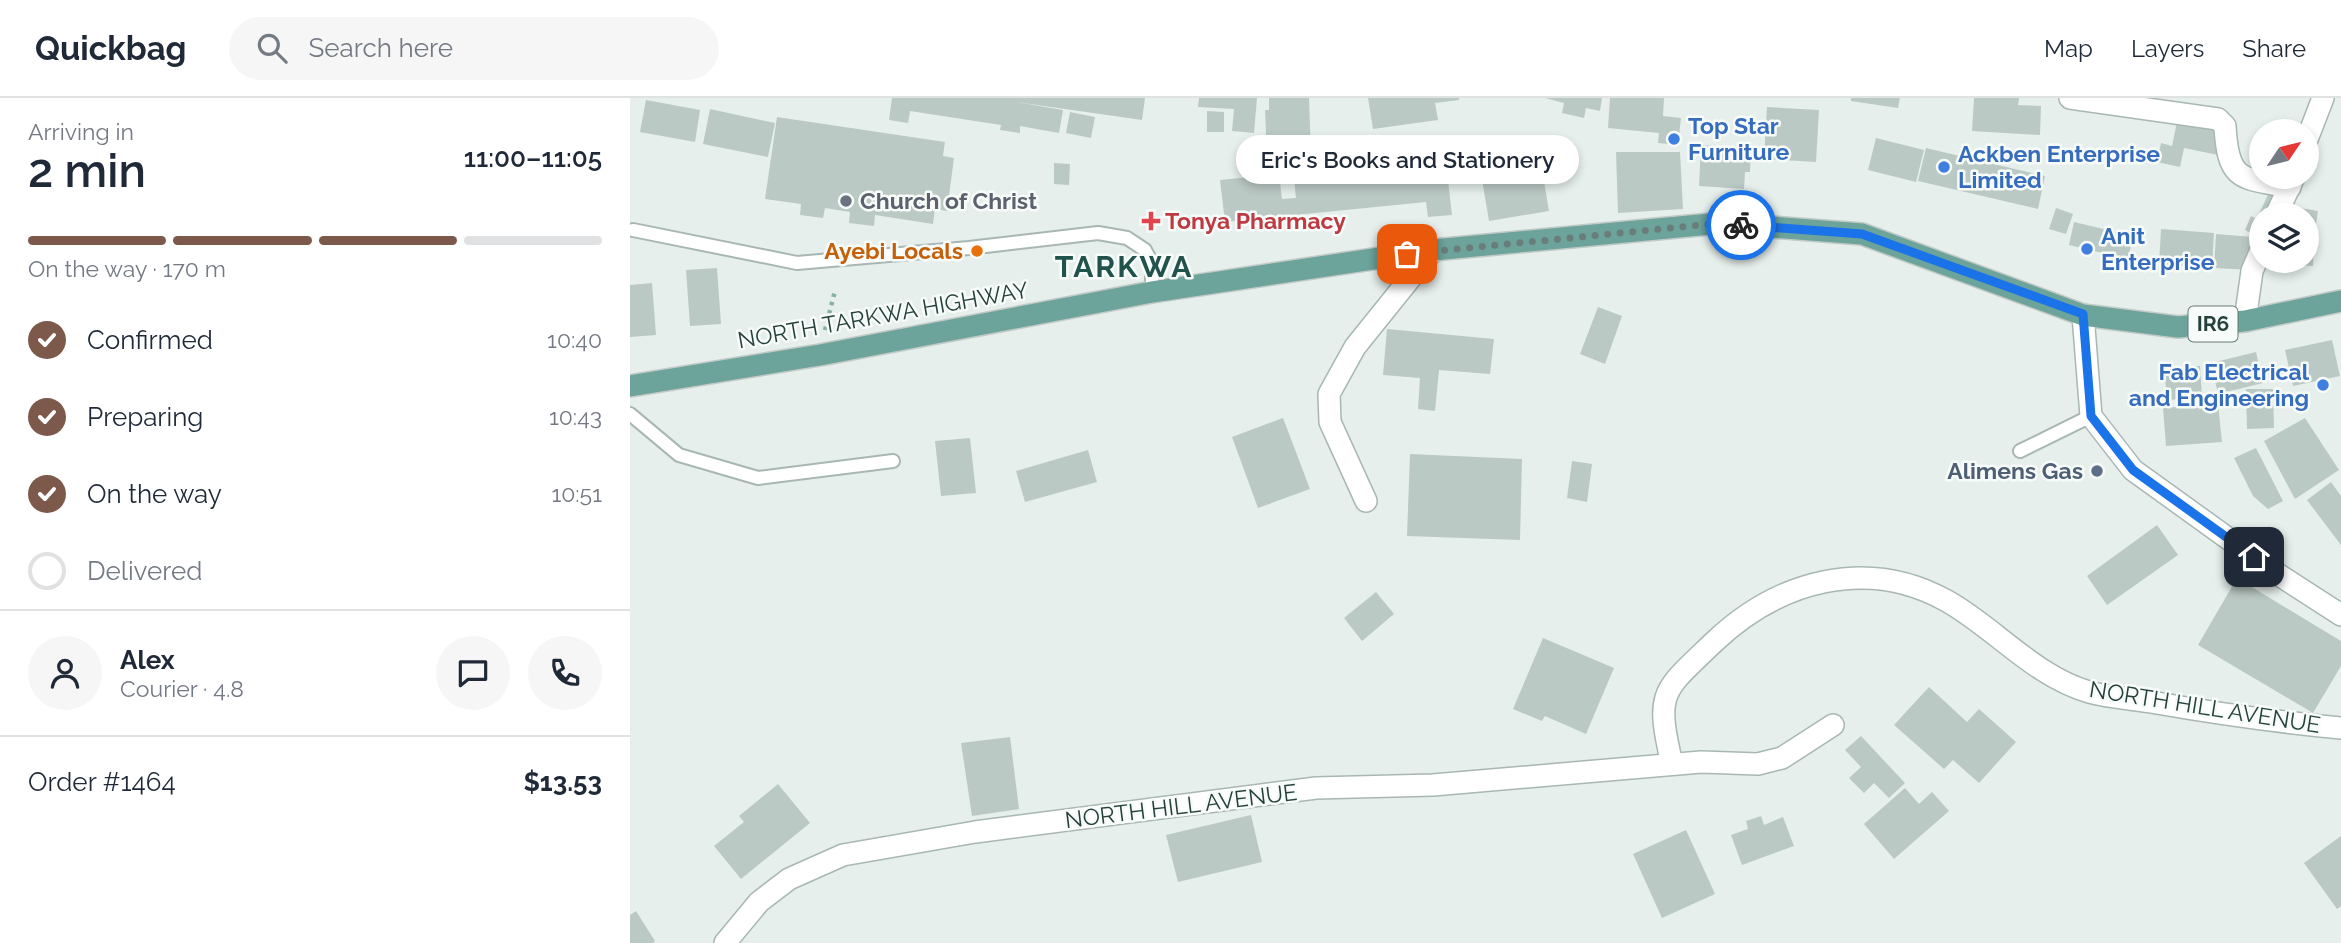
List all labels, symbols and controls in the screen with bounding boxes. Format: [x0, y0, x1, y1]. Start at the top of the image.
search box [229, 17, 719, 80]
text: Quickbag [35, 29, 187, 68]
icon: search [253, 29, 291, 67]
text: Search here [309, 33, 453, 63]
text: Map [2044, 34, 2093, 63]
text: Layers [2131, 34, 2204, 63]
text: Share [2242, 34, 2306, 63]
place label: Top Star Furniture [1688, 112, 1789, 165]
text: Arriving in [28, 118, 134, 145]
north arrow [2249, 119, 2319, 189]
map controls [2249, 119, 2319, 273]
marker: Top Star Furniture [1666, 131, 1682, 147]
callout: Eric's Books and Stationery [1236, 135, 1578, 184]
place label: Ackben Enterprise Limited [1958, 140, 2160, 193]
text: 11:00–11:05 [464, 143, 602, 173]
text: 2 min [28, 144, 146, 198]
text: Eric's Books and Stationery [1261, 146, 1555, 173]
marker: Ackben Enterprise Limited [1936, 159, 1952, 175]
place label: Church of Christ [860, 187, 1037, 214]
courier [1706, 190, 1776, 260]
marker: Church of Christ [838, 193, 854, 209]
button: layers [2249, 203, 2319, 273]
icon: bike [1722, 206, 1760, 244]
place label: Tonya Pharmacy [1165, 207, 1346, 234]
marker: Tonya Pharmacy [1143, 213, 1159, 229]
place label: Anit Enterprise [2101, 222, 2215, 275]
pin [1377, 224, 1437, 284]
icon: bag [1388, 235, 1426, 273]
place label: Ayebi Locals [824, 237, 963, 264]
marker: Anit Enterprise [2079, 241, 2095, 257]
marker: Ayebi Locals [969, 243, 985, 259]
district label: TARKWA [1055, 249, 1193, 284]
text: On the way · 170 m [28, 255, 226, 282]
street label: NORTH TARKWA HIGHWAY [735, 276, 1030, 353]
road number: IR6 [2188, 306, 2238, 342]
icon: check [28, 321, 66, 359]
text: Confirmed [87, 325, 213, 355]
text: 10:40 [547, 326, 602, 353]
place label: Fab Electrical and Engineering [2129, 358, 2310, 411]
marker: Fab Electrical and Engineering [2315, 377, 2331, 393]
icon: check [28, 398, 66, 436]
text: Preparing [87, 402, 203, 432]
text: 10:43 [549, 403, 602, 430]
place label: Alimens Gas [1947, 457, 2083, 484]
marker: Alimens Gas [2089, 463, 2105, 479]
icon: check [28, 475, 66, 513]
text: On the way [87, 479, 222, 509]
text: 10:51 [551, 480, 602, 507]
pin [2224, 527, 2284, 587]
icon: home [2235, 538, 2273, 576]
text: Delivered [87, 556, 202, 586]
button: person [28, 636, 102, 710]
button: chat [436, 636, 510, 710]
button: phone [528, 636, 602, 710]
text: Alex [120, 645, 175, 675]
text: Courier · 4.8 [120, 675, 244, 702]
street label: NORTH HILL AVENUE [2088, 675, 2323, 738]
text: Order #1464 [28, 767, 176, 797]
text: $13.53 [523, 767, 602, 797]
street label: NORTH HILL AVENUE [1063, 778, 1299, 833]

